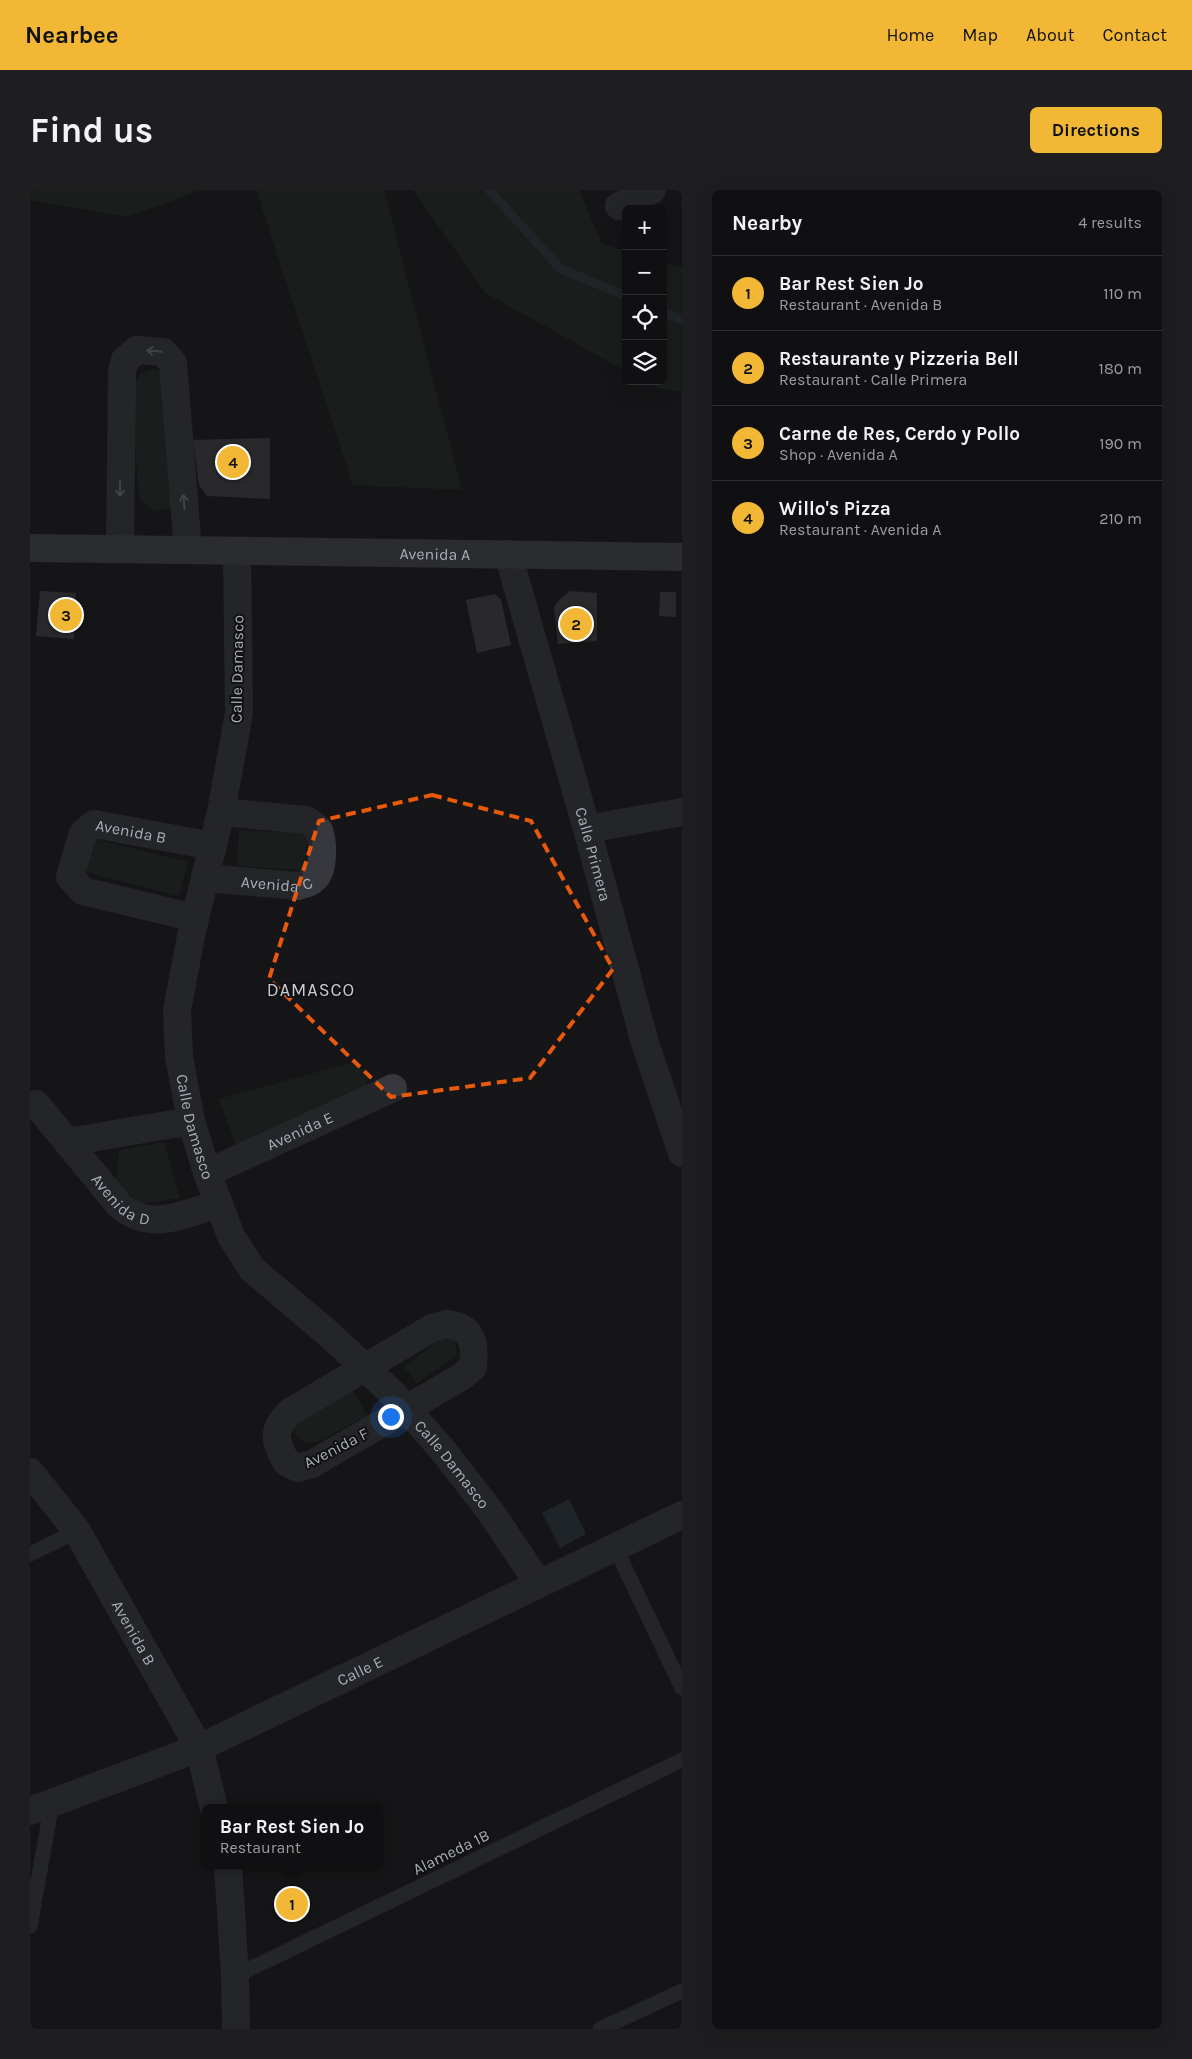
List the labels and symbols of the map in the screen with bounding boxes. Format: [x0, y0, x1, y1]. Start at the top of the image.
one-way arrow [147, 347, 163, 356]
pin: 4 [217, 443, 249, 481]
one-way arrow [115, 480, 125, 496]
one-way arrow [180, 494, 189, 510]
street label: Avenida A [399, 544, 471, 564]
pin: 3 [50, 596, 82, 634]
pin: 2 [560, 605, 592, 643]
street label: Calle Damasco [227, 615, 247, 723]
street label: Calle Primera [572, 805, 616, 903]
street label: Avenida B [94, 815, 168, 847]
street label: Avenida C [240, 872, 315, 896]
district label: DAMASCO [267, 979, 355, 1001]
street label: Calle Damasco [173, 1072, 218, 1182]
street label: Avenida E [264, 1107, 336, 1154]
street label: Avenida D [88, 1170, 152, 1229]
your location [378, 1404, 404, 1430]
street label: Calle Damasco [411, 1416, 494, 1512]
street label: Avenida F [301, 1424, 371, 1472]
street label: Avenida B [108, 1597, 160, 1668]
street label: Calle E [334, 1651, 386, 1690]
street label: Alameda 1B [410, 1825, 492, 1879]
pin: 1 [276, 1885, 308, 1923]

